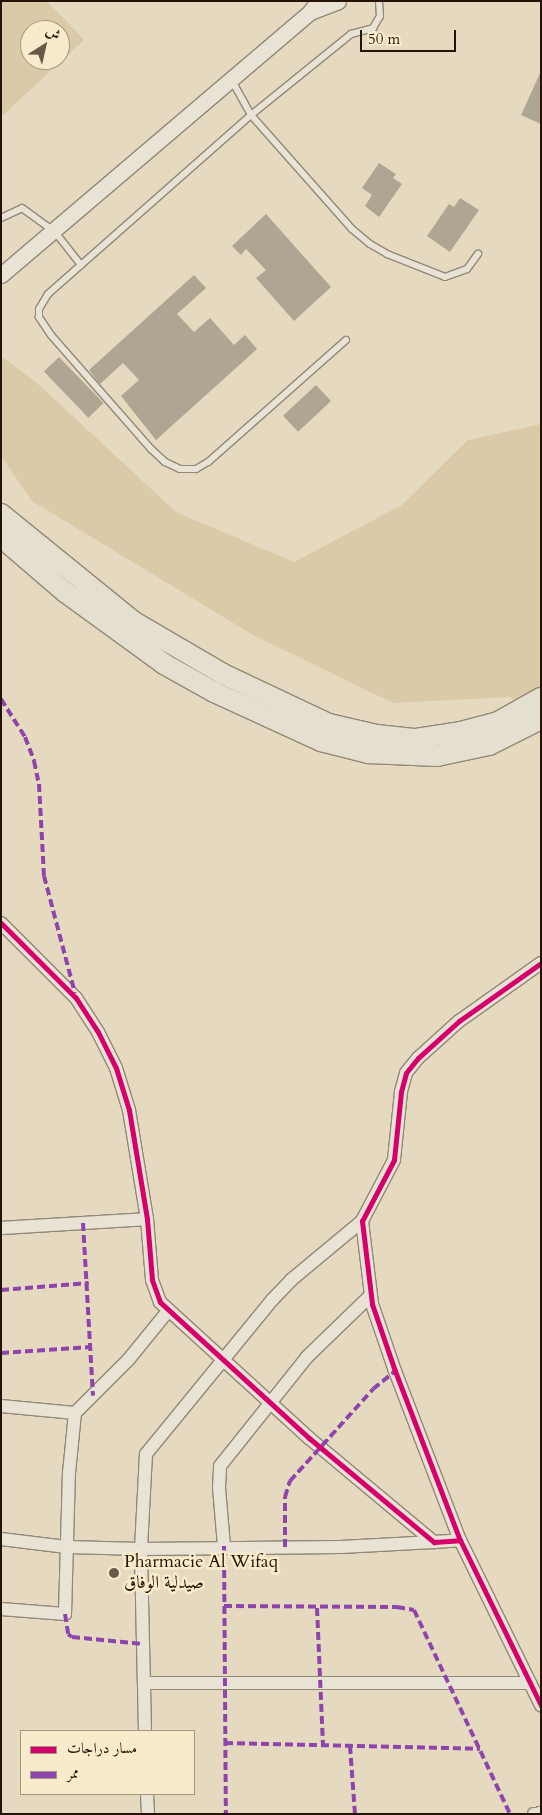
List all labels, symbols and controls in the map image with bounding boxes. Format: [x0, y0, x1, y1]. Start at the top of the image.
north arrow [20, 20, 70, 70]
scale bar [362, 20, 458, 52]
text: ش [42, 21, 64, 45]
text: 50 m [368, 29, 400, 49]
place label: Pharmacie Al Wifaq صيدلية الوفاق [124, 1552, 278, 1595]
marker: Pharmacie Al Wifaq صيدلية الوفاق [108, 1567, 120, 1579]
legend [20, 1730, 195, 1795]
text: مسار دراجات [67, 1738, 137, 1758]
text: ممر [67, 1763, 79, 1783]

